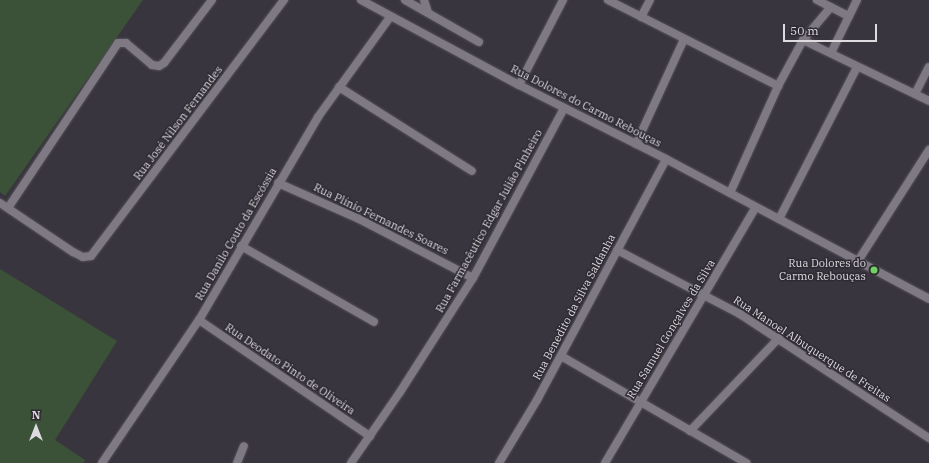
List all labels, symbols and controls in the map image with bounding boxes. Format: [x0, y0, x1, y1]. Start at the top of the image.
scale bar [785, 16, 879, 42]
text: 50 m [790, 23, 819, 38]
street label: Rua Dolores do Carmo Rebouças [508, 62, 664, 150]
street label: Rua José Nilson Fernandes [131, 63, 225, 183]
street label: Rua Farmacêutico Edgar Julião Pinheiro [433, 127, 545, 315]
street label: Rua Danilo Couto da Escóssia [192, 165, 280, 303]
street label: Rua Plínio Fernandes Soares [311, 181, 451, 257]
street label: Rua Benedito da Silva Saldanha [530, 232, 618, 382]
street label: Rua Samuel Gonçalves da Silva [624, 257, 718, 401]
place label: Rua Dolores do Carmo Rebouças [779, 257, 866, 283]
marker: Rua Dolores do Carmo Rebouças [869, 265, 879, 275]
street label: Rua Manoel Albuquerque de Freitas [731, 293, 893, 405]
street label: Rua Deodato Pinto de Oliveira [223, 321, 357, 417]
north arrow [16, 407, 56, 447]
text: N [32, 408, 40, 422]

